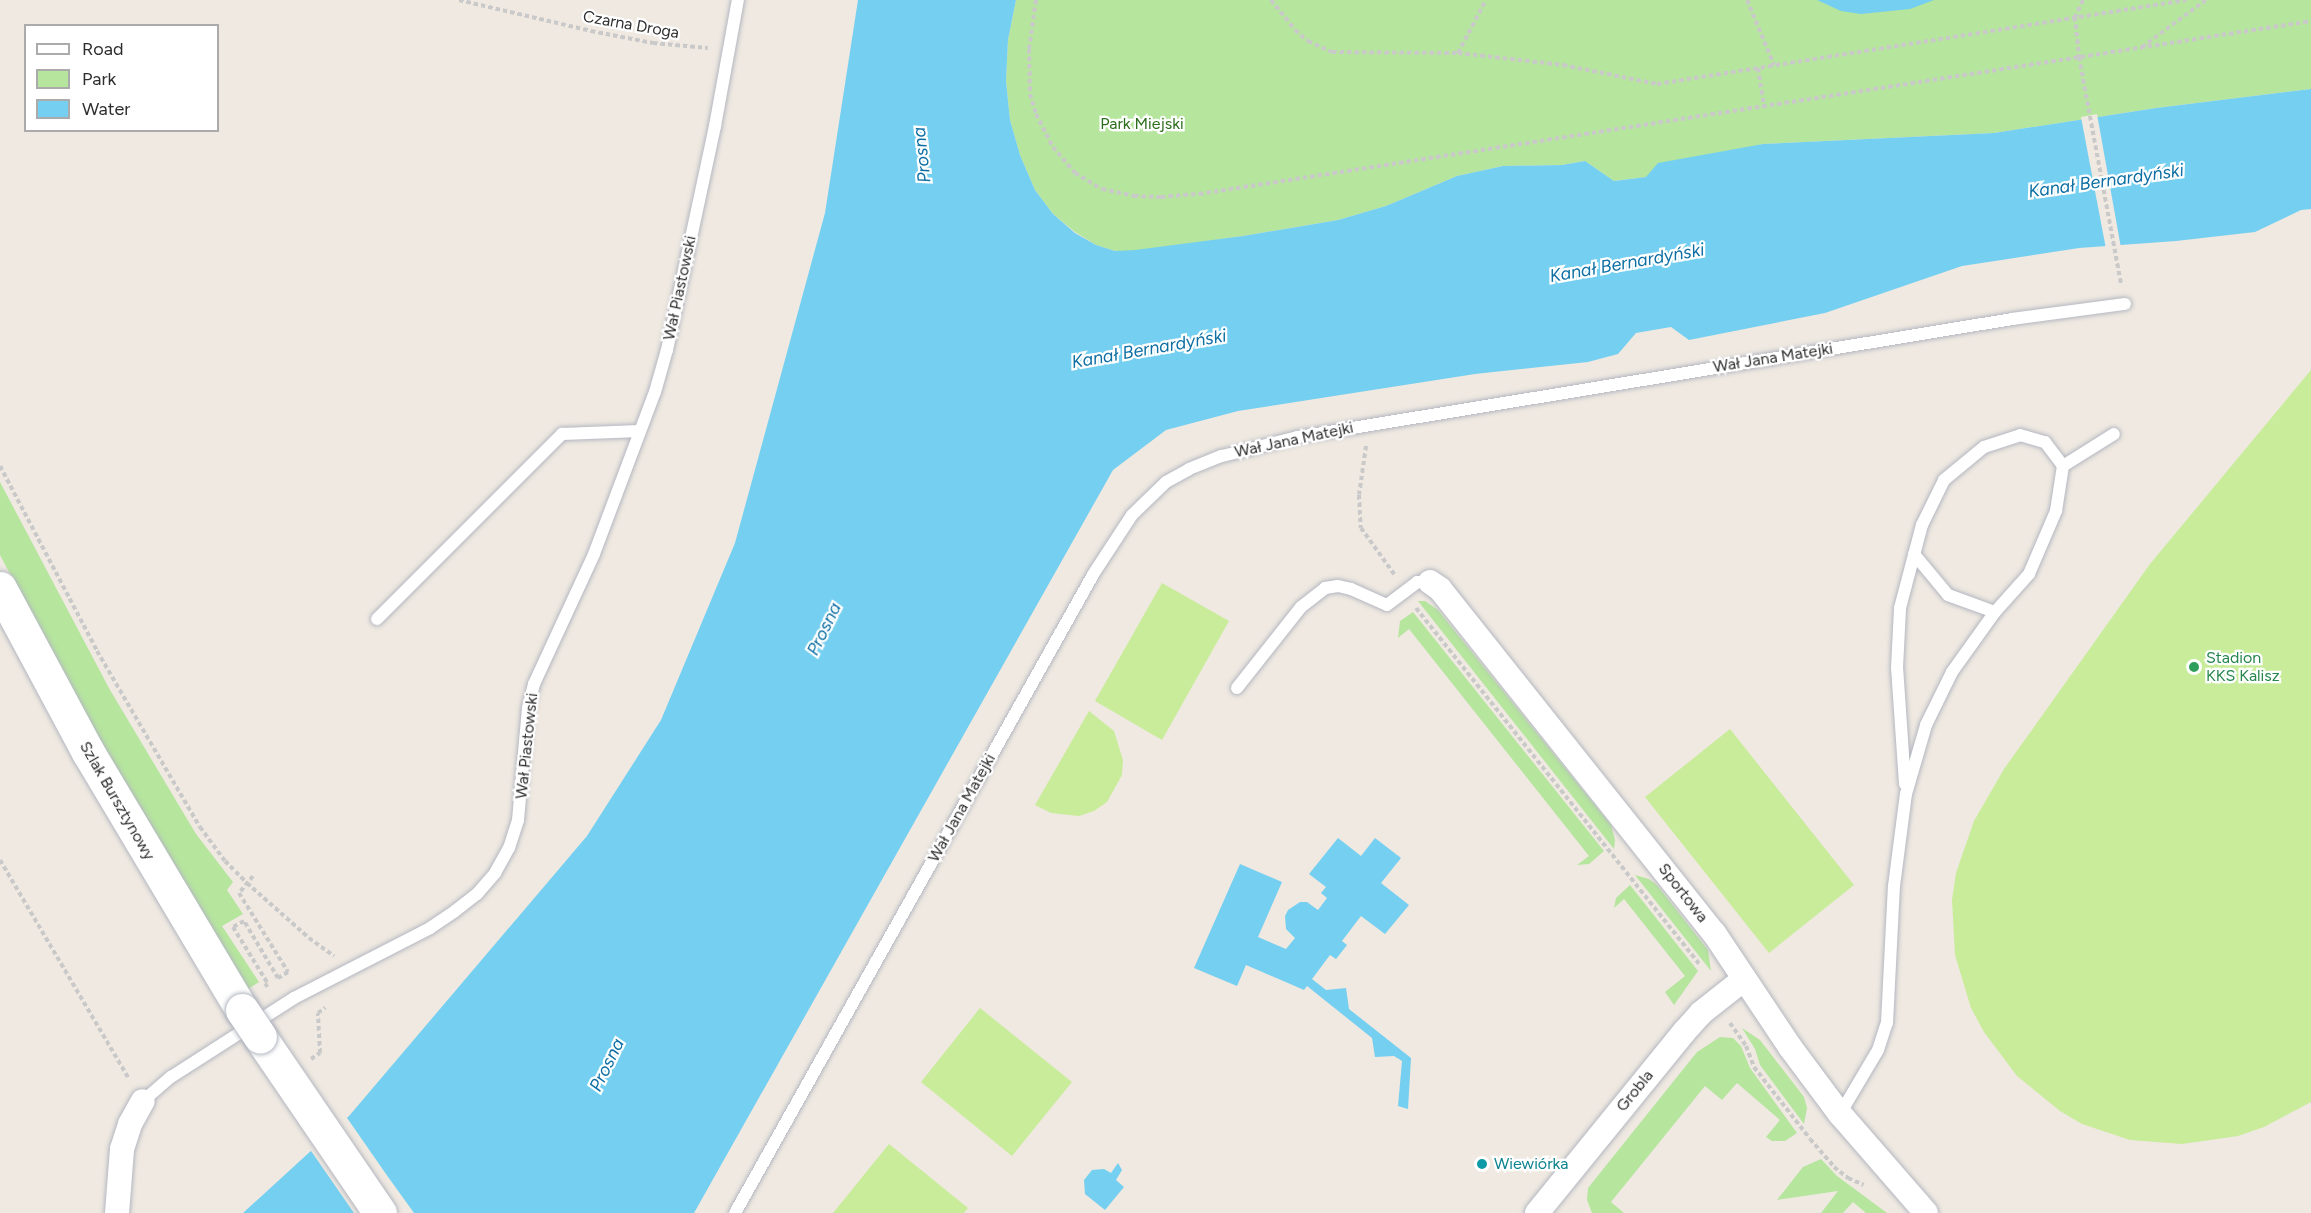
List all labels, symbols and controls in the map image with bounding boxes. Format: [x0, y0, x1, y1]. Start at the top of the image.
street label: Czarna Droga [581, 7, 681, 43]
legend [24, 24, 219, 132]
text: Road [82, 38, 123, 60]
text: Park [82, 68, 116, 90]
text: Water [82, 98, 130, 120]
park label: Park Miejski [1100, 114, 1184, 134]
water label: Prosna [908, 126, 936, 184]
water label: Kanał Bernardyński [2027, 159, 2185, 203]
street label: Wał Piastowski [660, 234, 700, 342]
water label: Kanał Bernardyński [1548, 239, 1706, 287]
water label: Kanał Bernardyński [1070, 325, 1228, 373]
street label: Wał Jana Matejki [1712, 339, 1834, 377]
street label: Wał Jana Matejki [1233, 418, 1355, 462]
water label: Prosna [802, 599, 846, 659]
place label: Stadion KKS Kalisz [2206, 648, 2280, 686]
marker: Stadion KKS Kalisz [2187, 660, 2201, 674]
street label: Wał Piastowski [512, 692, 542, 800]
street label: Szlak Bursztynowy [75, 738, 159, 864]
street label: Wał Jana Matejki [924, 750, 1000, 866]
street label: Sportowa [1654, 860, 1712, 926]
water label: Prosna [585, 1035, 629, 1095]
street label: Grobla [1612, 1066, 1658, 1116]
place label: Wiewiórka [1494, 1154, 1568, 1174]
marker: Wiewiórka [1475, 1157, 1489, 1171]

